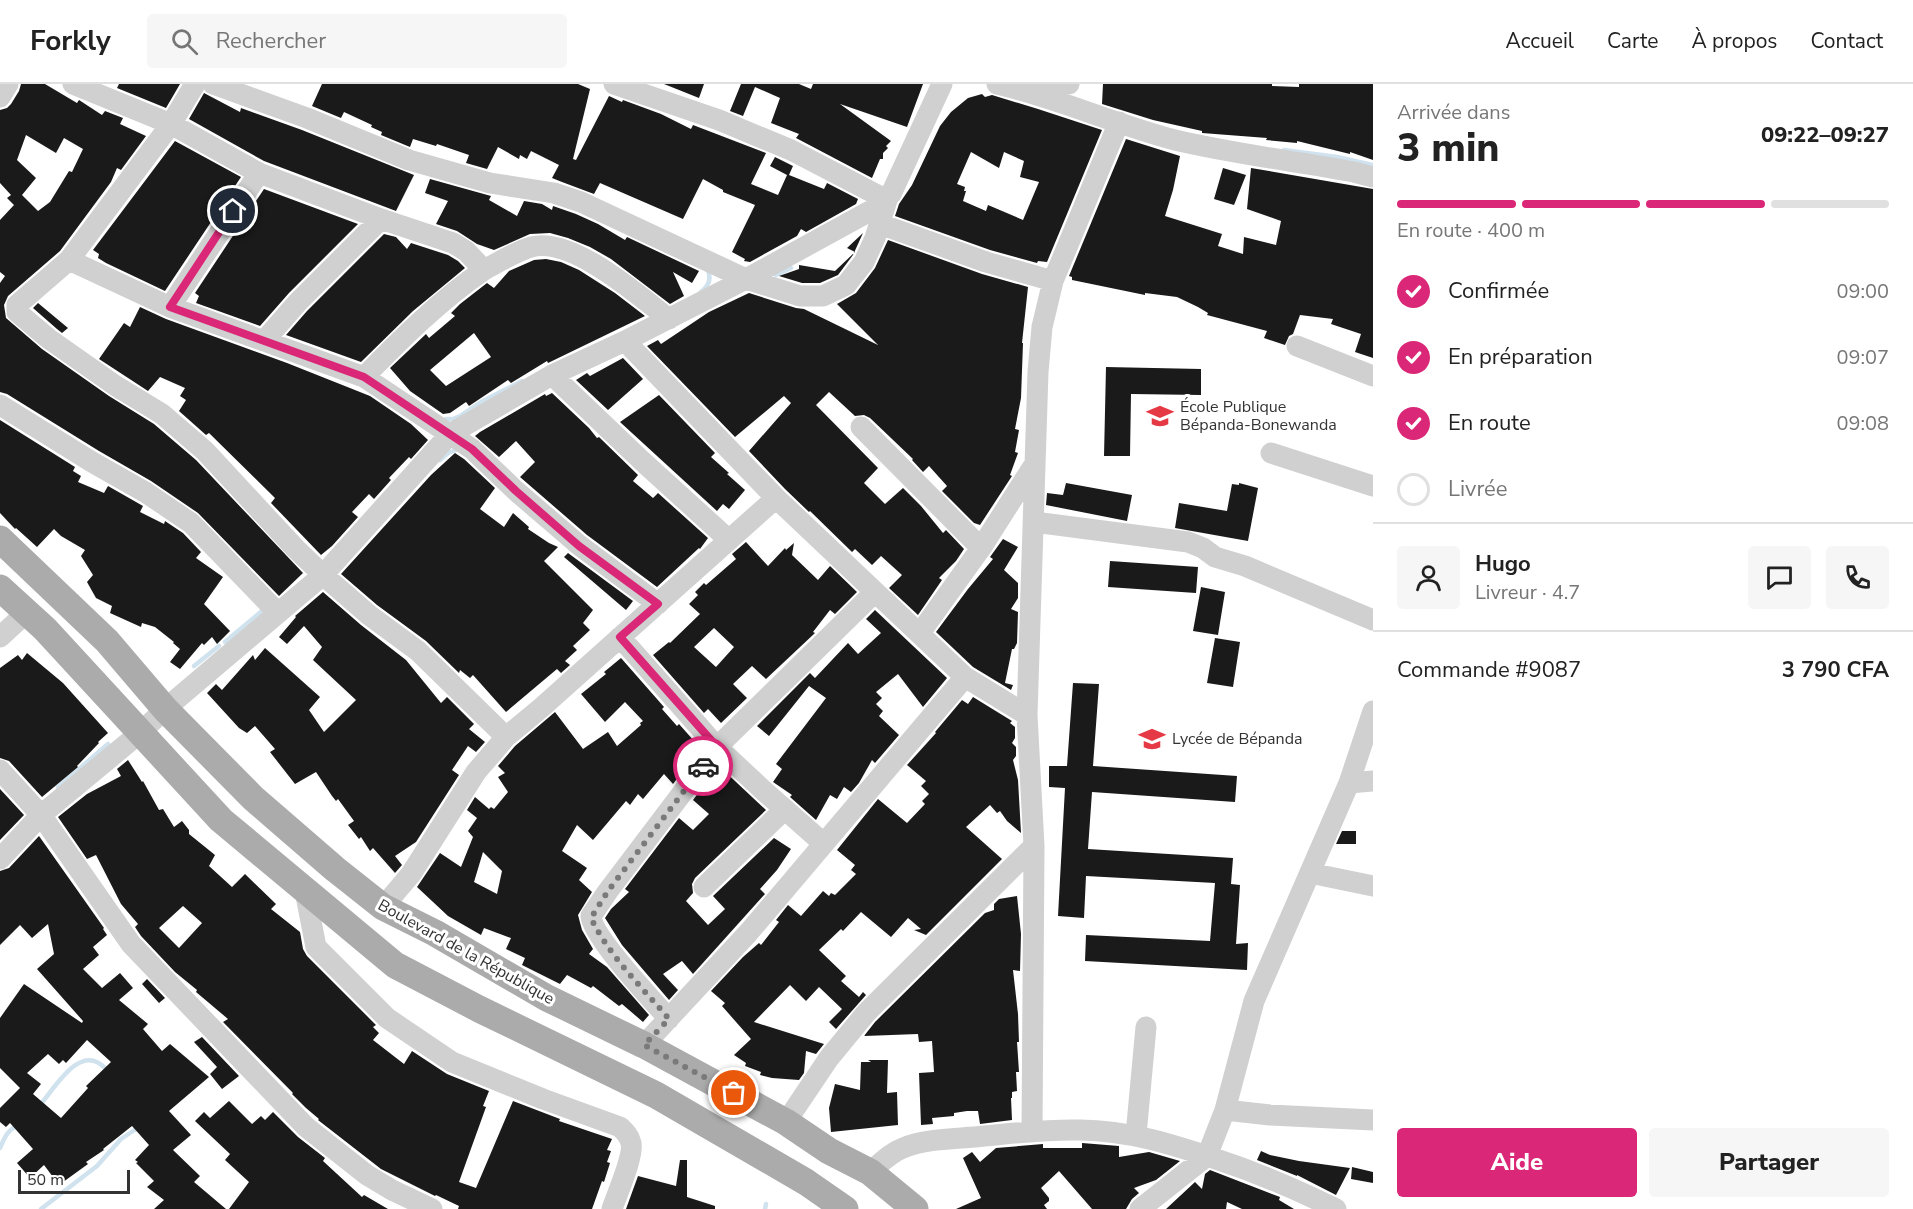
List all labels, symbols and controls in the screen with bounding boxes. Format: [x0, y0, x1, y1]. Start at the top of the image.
search box [147, 14, 567, 68]
text: Forkly [30, 22, 111, 60]
icon: search [168, 25, 201, 58]
text: Rechercher [216, 26, 326, 56]
text: Accueil [1505, 27, 1574, 55]
text: Carte [1607, 27, 1658, 55]
text: À propos [1691, 27, 1777, 55]
text: Contact [1810, 27, 1883, 55]
text: Arrivée dans [1397, 99, 1510, 126]
text: 09:22–09:27 [1761, 120, 1889, 150]
text: 3 min [1397, 122, 1500, 175]
pin [207, 185, 258, 236]
icon: home [216, 194, 249, 227]
text: En route · 400 m [1397, 217, 1545, 244]
icon: check [1397, 275, 1430, 308]
text: Confirmée [1448, 276, 1549, 306]
text: 09:00 [1836, 278, 1889, 305]
icon: check [1397, 341, 1430, 374]
text: En préparation [1448, 342, 1593, 372]
text: 09:07 [1836, 344, 1889, 371]
place label: École Publique Bépanda-Bonewanda [1180, 396, 1337, 436]
school or university icon: École Publique Bépanda-Bonewanda [1145, 401, 1175, 431]
icon: check [1397, 407, 1430, 440]
text: En route [1448, 408, 1531, 438]
text: 09:08 [1836, 410, 1889, 437]
text: Livrée [1448, 474, 1508, 504]
button: person [1397, 546, 1460, 609]
button: chat [1748, 546, 1811, 609]
button: phone [1826, 546, 1889, 609]
text: Hugo [1475, 549, 1531, 579]
text: Livreur · 4.7 [1475, 579, 1580, 606]
text: Commande #9087 [1397, 655, 1581, 685]
text: 3 790 CFA [1782, 655, 1889, 685]
school or university icon: Lycée de Bépanda [1137, 724, 1167, 754]
place label: Lycée de Bépanda [1172, 728, 1303, 750]
courier [673, 736, 733, 796]
icon: car [687, 750, 720, 783]
street label: Boulevard de la République [374, 894, 558, 1010]
pin [708, 1067, 759, 1118]
icon: bag [717, 1076, 750, 1109]
button: Aide [1397, 1128, 1637, 1197]
button: Partager [1649, 1128, 1889, 1197]
scale bar [18, 1167, 130, 1194]
text: 50 m [27, 1169, 64, 1191]

